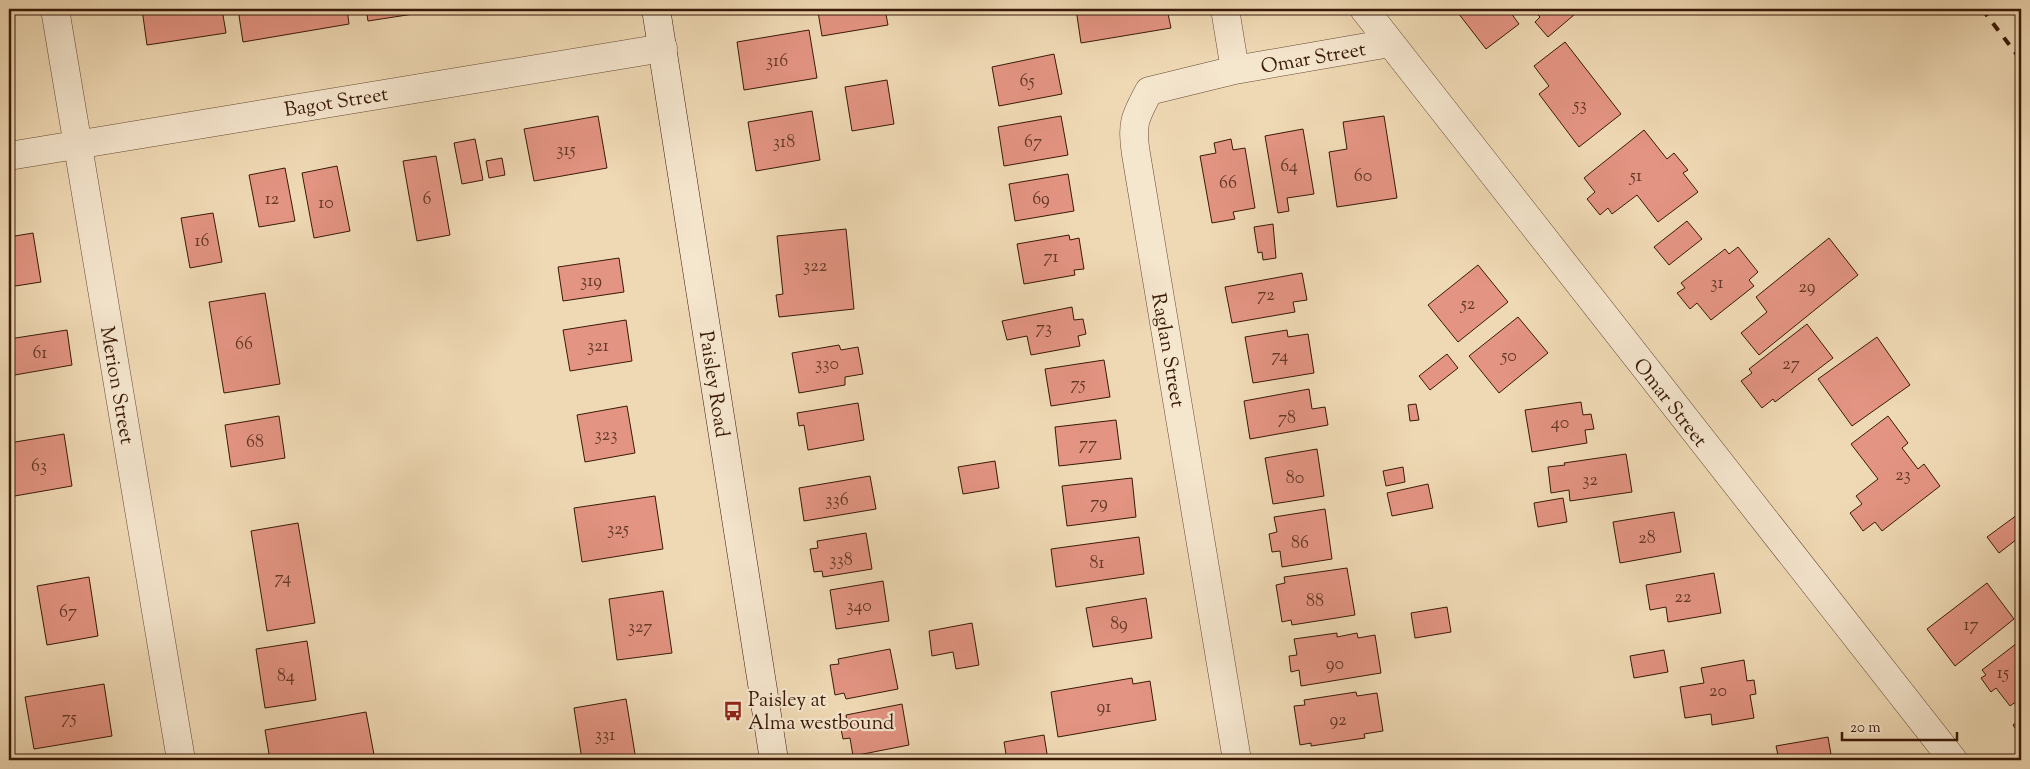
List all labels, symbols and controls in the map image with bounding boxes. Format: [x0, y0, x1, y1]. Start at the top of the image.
street label: Omar Street [1259, 36, 1368, 83]
house number: 316 [766, 49, 788, 75]
house number: 65 [1019, 69, 1035, 95]
street label: Bagot Street [282, 81, 391, 126]
house number: 53 [1572, 93, 1587, 119]
house number: 318 [773, 130, 795, 156]
house number: 67 [1024, 130, 1042, 156]
house number: 315 [556, 138, 576, 164]
house number: 64 [1280, 154, 1298, 180]
house number: 60 [1354, 164, 1372, 190]
house number: 51 [1629, 164, 1642, 190]
house number: 66 [1219, 171, 1237, 197]
house number: 12 [265, 187, 280, 213]
house number: 6 [423, 187, 432, 213]
house number: 69 [1032, 187, 1050, 213]
house number: 10 [318, 191, 334, 217]
house number: 16 [194, 229, 210, 255]
house number: 71 [1043, 245, 1059, 271]
house number: 322 [803, 254, 828, 280]
house number: 319 [580, 269, 602, 295]
house number: 31 [1710, 271, 1724, 297]
house number: 29 [1798, 275, 1816, 301]
house number: 72 [1257, 283, 1275, 309]
street label: Raglan Street [1142, 291, 1191, 410]
house number: 52 [1460, 292, 1476, 318]
house number: 73 [1036, 316, 1052, 342]
street label: Merion Street [91, 324, 140, 447]
street label: Paisley Road [690, 329, 735, 440]
house number: 66 [235, 332, 253, 358]
house number: 321 [587, 334, 609, 360]
house number: 61 [33, 341, 47, 367]
house number: 74 [1272, 344, 1288, 370]
house number: 50 [1500, 344, 1517, 370]
house number: 330 [815, 352, 839, 378]
house number: 27 [1782, 352, 1800, 378]
street label: Omar Street [1625, 353, 1713, 454]
house number: 75 [1070, 372, 1086, 398]
house number: 78 [1278, 406, 1296, 432]
house number: 40 [1551, 411, 1569, 437]
house number: 323 [595, 423, 617, 449]
house number: 68 [246, 430, 264, 456]
house number: 77 [1079, 432, 1097, 458]
house number: 63 [31, 454, 47, 480]
house number: 23 [1895, 463, 1911, 489]
house number: 80 [1286, 466, 1304, 492]
house number: 32 [1582, 468, 1598, 494]
house number: 336 [825, 488, 849, 514]
house number: 79 [1090, 491, 1108, 517]
house number: 325 [607, 517, 629, 543]
house number: 28 [1638, 526, 1656, 552]
house number: 86 [1291, 531, 1309, 557]
house number: 338 [829, 548, 853, 574]
house number: 81 [1089, 551, 1105, 577]
house number: 74 [275, 566, 291, 592]
house number: 22 [1675, 585, 1692, 611]
house number: 88 [1306, 589, 1324, 615]
house number: 340 [846, 594, 872, 620]
house number: 67 [59, 600, 77, 626]
house number: 89 [1110, 612, 1128, 638]
house number: 17 [1963, 613, 1979, 639]
house number: 327 [628, 615, 652, 641]
house number: 90 [1326, 652, 1344, 678]
house number: 15 [1997, 661, 2009, 687]
house number: 84 [277, 664, 295, 690]
house number: 20 [1709, 679, 1727, 705]
place label: Paisley at Alma westbound [748, 687, 894, 739]
house number: 91 [1097, 695, 1111, 721]
bus stop icon: Paisley at Alma westbound [722, 700, 744, 722]
house number: 75 [61, 706, 77, 732]
house number: 92 [1329, 708, 1347, 734]
scale bar [1842, 709, 1958, 741]
text: 20 m [1850, 718, 1881, 739]
house number: 331 [595, 723, 615, 749]

